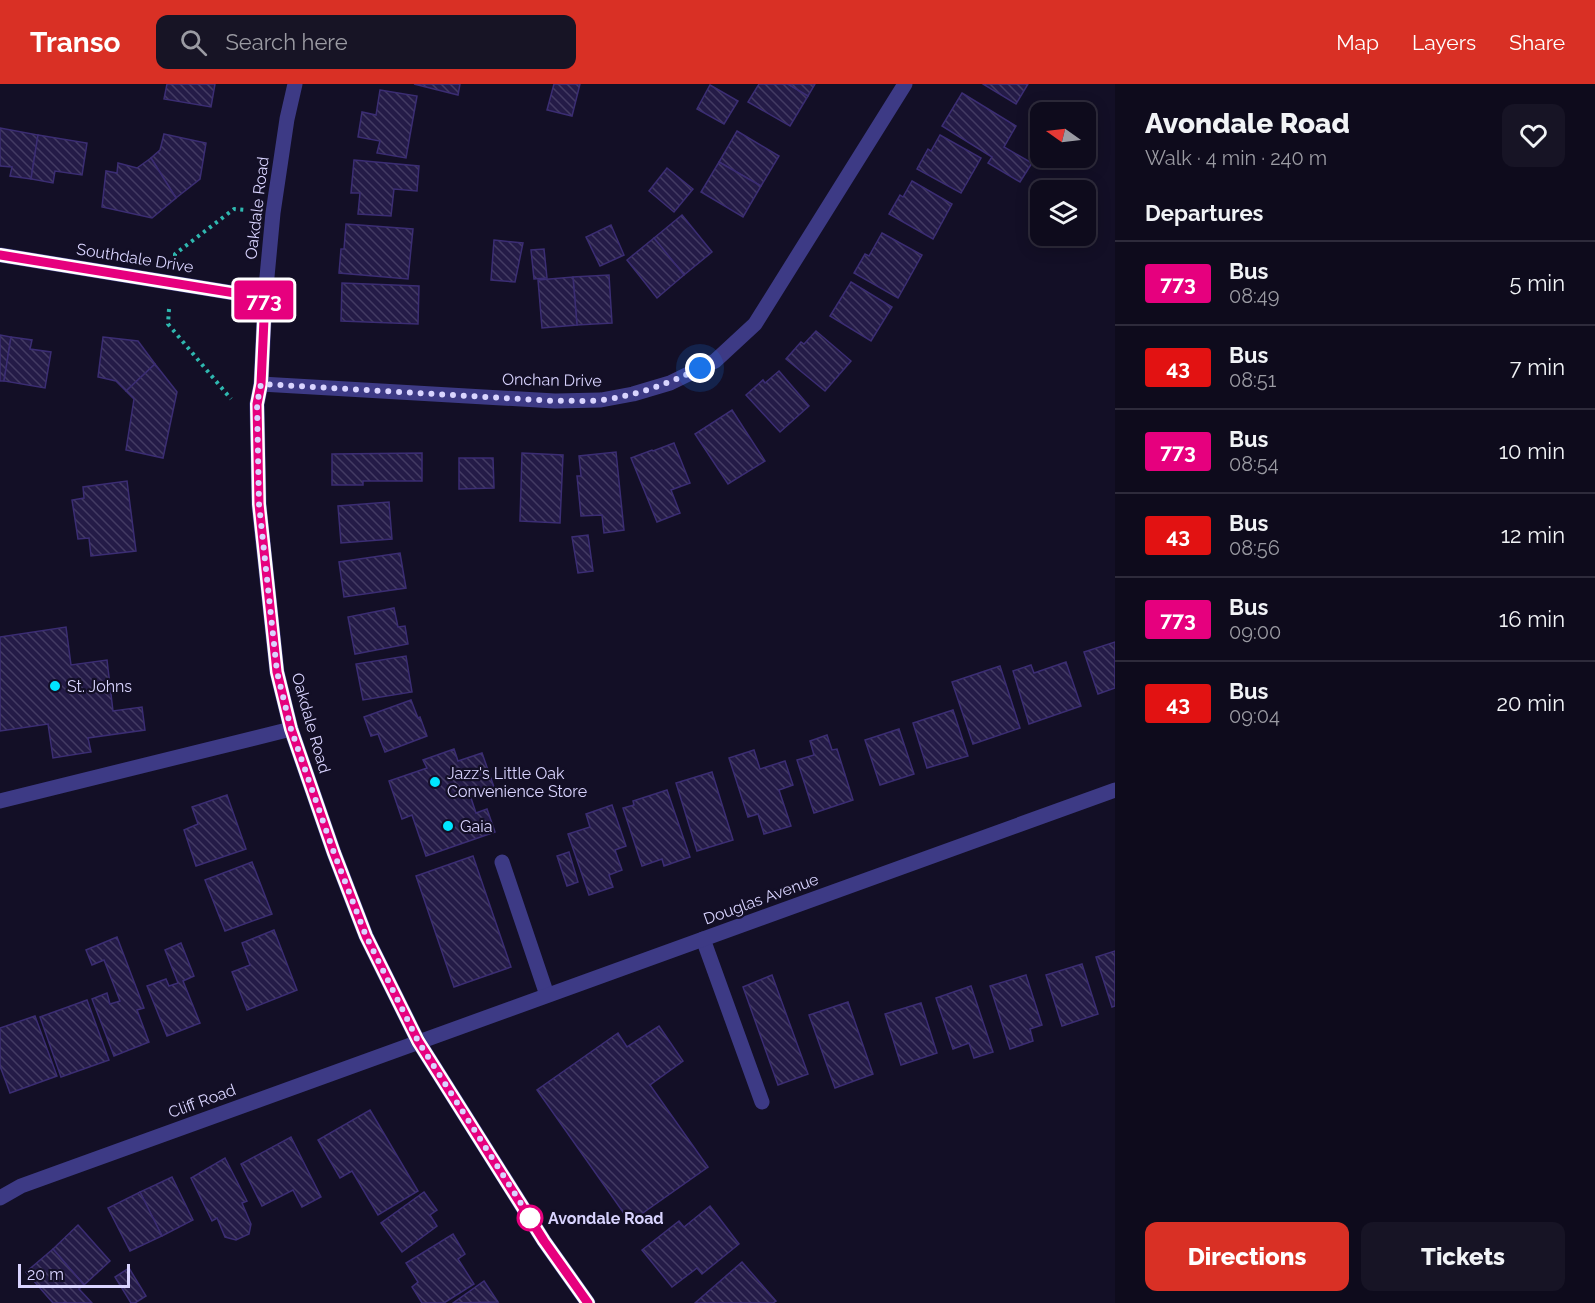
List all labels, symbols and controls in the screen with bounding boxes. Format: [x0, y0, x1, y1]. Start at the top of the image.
search box [156, 15, 576, 69]
text: Transo [30, 26, 120, 59]
icon: search [177, 26, 210, 59]
text: Search here [225, 29, 348, 55]
text: Map [1336, 30, 1379, 55]
text: Layers [1412, 30, 1476, 55]
text: Share [1509, 30, 1565, 55]
north arrow [1030, 102, 1096, 168]
map controls [1030, 102, 1096, 246]
button: heart [1502, 104, 1565, 167]
text: Avondale Road [1145, 107, 1350, 140]
text: Walk · 4 min · 240 m [1145, 146, 1327, 170]
street label: Oakdale Road [241, 155, 273, 261]
button: layers [1030, 180, 1096, 246]
text: Departures [1145, 200, 1263, 226]
street label: Southdale Drive [75, 239, 195, 277]
text: Bus [1229, 258, 1268, 284]
text: 5 min [1510, 270, 1565, 296]
text: 773 [1160, 271, 1196, 296]
line badge: 773 [230, 280, 298, 320]
text: 08:49 [1229, 284, 1280, 308]
text: 773 [246, 288, 282, 313]
text: Bus [1229, 342, 1268, 368]
your location [685, 353, 715, 383]
text: 7 min [1510, 354, 1565, 380]
text: 43 [1166, 355, 1190, 380]
text: 08:51 [1229, 368, 1276, 392]
street label: Onchan Drive [502, 370, 602, 390]
text: Bus [1229, 426, 1268, 452]
text: 10 min [1499, 438, 1565, 464]
text: 773 [1160, 439, 1196, 464]
text: 08:54 [1229, 452, 1279, 476]
text: Bus [1229, 510, 1268, 536]
text: 12 min [1501, 522, 1565, 548]
text: 43 [1166, 523, 1190, 548]
text: 08:56 [1229, 536, 1280, 560]
text: Bus [1229, 594, 1268, 620]
text: 16 min [1499, 606, 1565, 632]
text: 773 [1160, 607, 1196, 632]
text: 09:00 [1229, 620, 1281, 644]
street label: Oakdale Road [288, 671, 334, 775]
place label: St. Johns [67, 677, 132, 696]
text: Bus [1229, 678, 1268, 704]
marker: St. Johns [48, 679, 62, 693]
text: 20 min [1497, 690, 1565, 716]
text: 43 [1166, 691, 1190, 716]
text: 09:04 [1229, 704, 1280, 728]
place label: Jazz's Little Oak Convenience Store [447, 764, 587, 801]
marker: Jazz's Little Oak Convenience Store [428, 775, 442, 789]
place label: Gaia [460, 817, 492, 836]
marker: Gaia [441, 819, 455, 833]
street label: Douglas Avenue [701, 869, 821, 929]
street label: Cliff Road [166, 1080, 238, 1122]
marker: Avondale Road [517, 1205, 543, 1231]
place label: Avondale Road [548, 1209, 664, 1228]
button: Directions [1145, 1222, 1349, 1291]
button: Tickets [1361, 1222, 1565, 1291]
scale bar [18, 1261, 130, 1288]
text: 20 m [27, 1265, 64, 1284]

